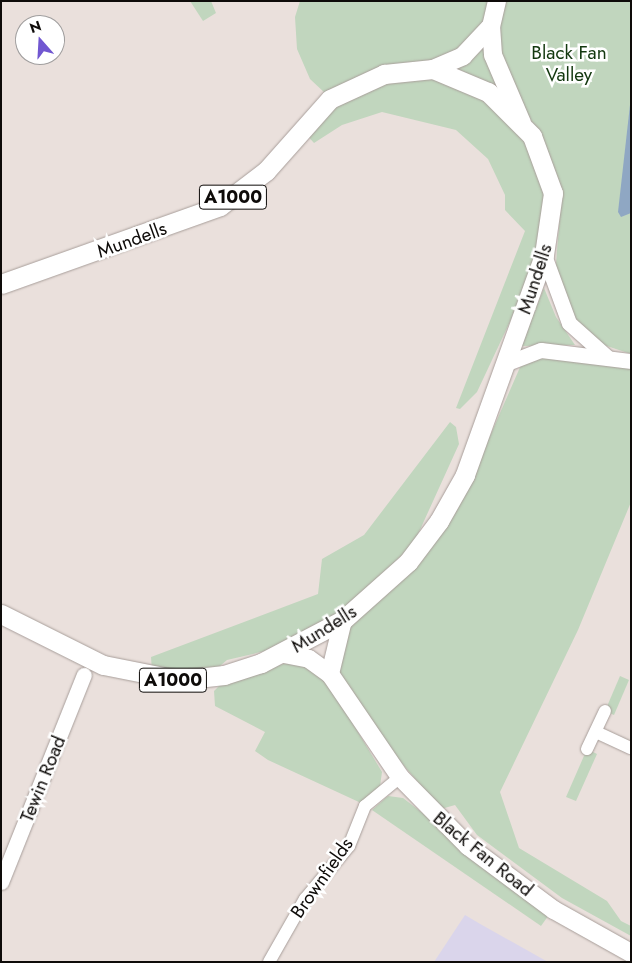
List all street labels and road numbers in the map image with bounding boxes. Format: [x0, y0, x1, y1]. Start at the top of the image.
road number: A1000 [198, 182, 268, 212]
street label: Mundells [94, 217, 170, 263]
street label: Mundells [513, 241, 557, 317]
street label: Mundells [287, 600, 361, 658]
road number: A1000 [138, 664, 208, 696]
street label: Tewin Road [15, 733, 71, 825]
street label: Black Fan Road [428, 807, 538, 901]
street label: Brownfields [286, 833, 358, 923]

